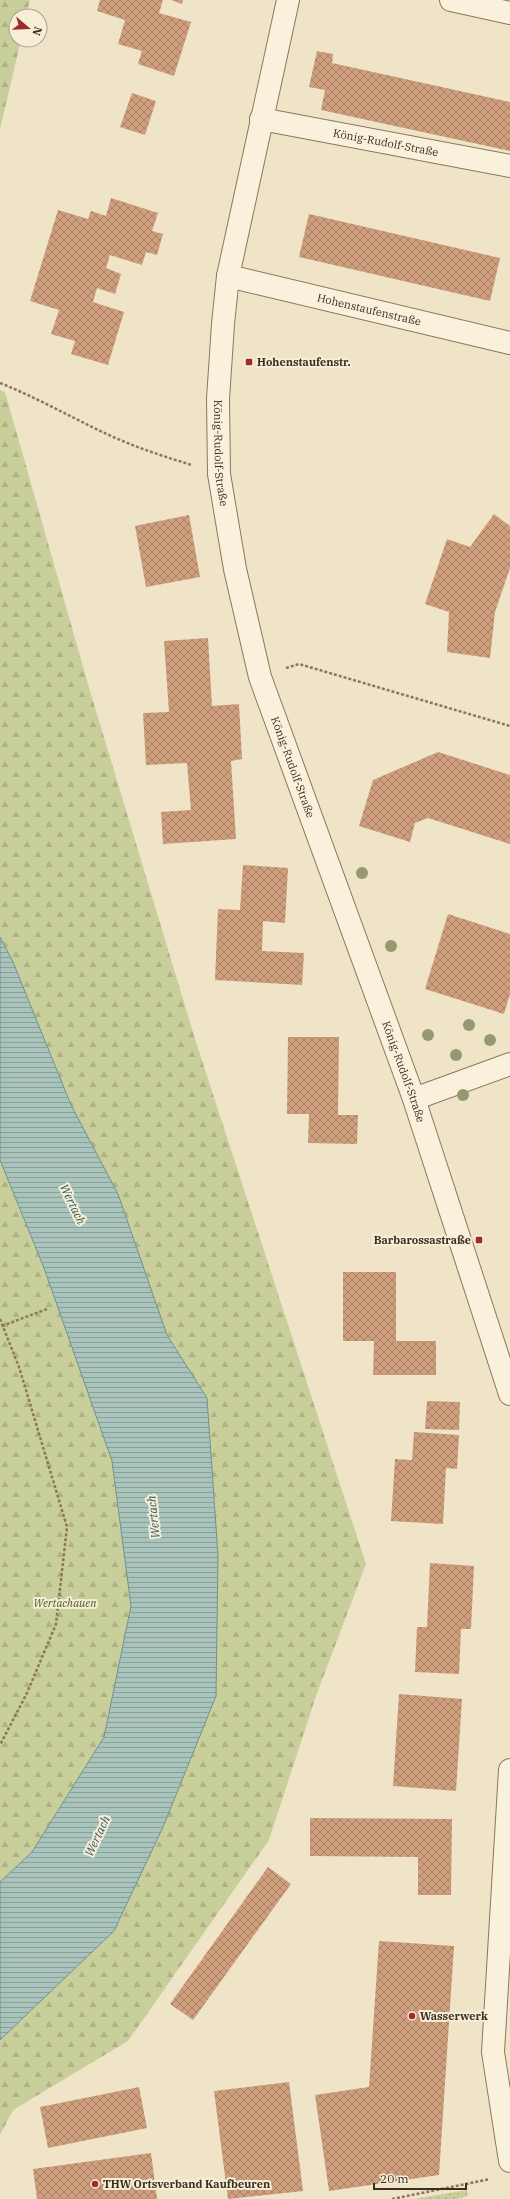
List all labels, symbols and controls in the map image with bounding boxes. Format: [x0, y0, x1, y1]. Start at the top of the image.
north arrow [8, 8, 48, 48]
text: N [29, 25, 45, 38]
street label: König-Rudolf-Straße [332, 126, 440, 159]
street label: Hohenstaufenstraße [316, 290, 423, 329]
place label: Hohenstaufenstr. [257, 355, 351, 369]
marker: Hohenstaufenstr. [244, 357, 254, 367]
street label: König-Rudolf-Straße [211, 400, 231, 507]
street label: König-Rudolf-Straße [268, 715, 318, 820]
street label: König-Rudolf-Straße [379, 1019, 428, 1124]
water label: Wertach [57, 1181, 89, 1227]
place label: Barbarossastraße [374, 1233, 471, 1247]
marker: Barbarossastraße [474, 1235, 484, 1245]
water label: Wertach [143, 1494, 163, 1539]
park label: Wertachauen [34, 1596, 97, 1610]
water label: Wertach [81, 1813, 113, 1859]
place label: Wasserwerk [420, 2009, 488, 2023]
marker: Wasserwerk [407, 2011, 417, 2021]
scale bar [374, 2165, 466, 2191]
text: 20 m [380, 2171, 409, 2186]
place label: THW Ortsverband Kaufbeuren [103, 2177, 270, 2191]
marker: THW Ortsverband Kaufbeuren [90, 2179, 100, 2189]

